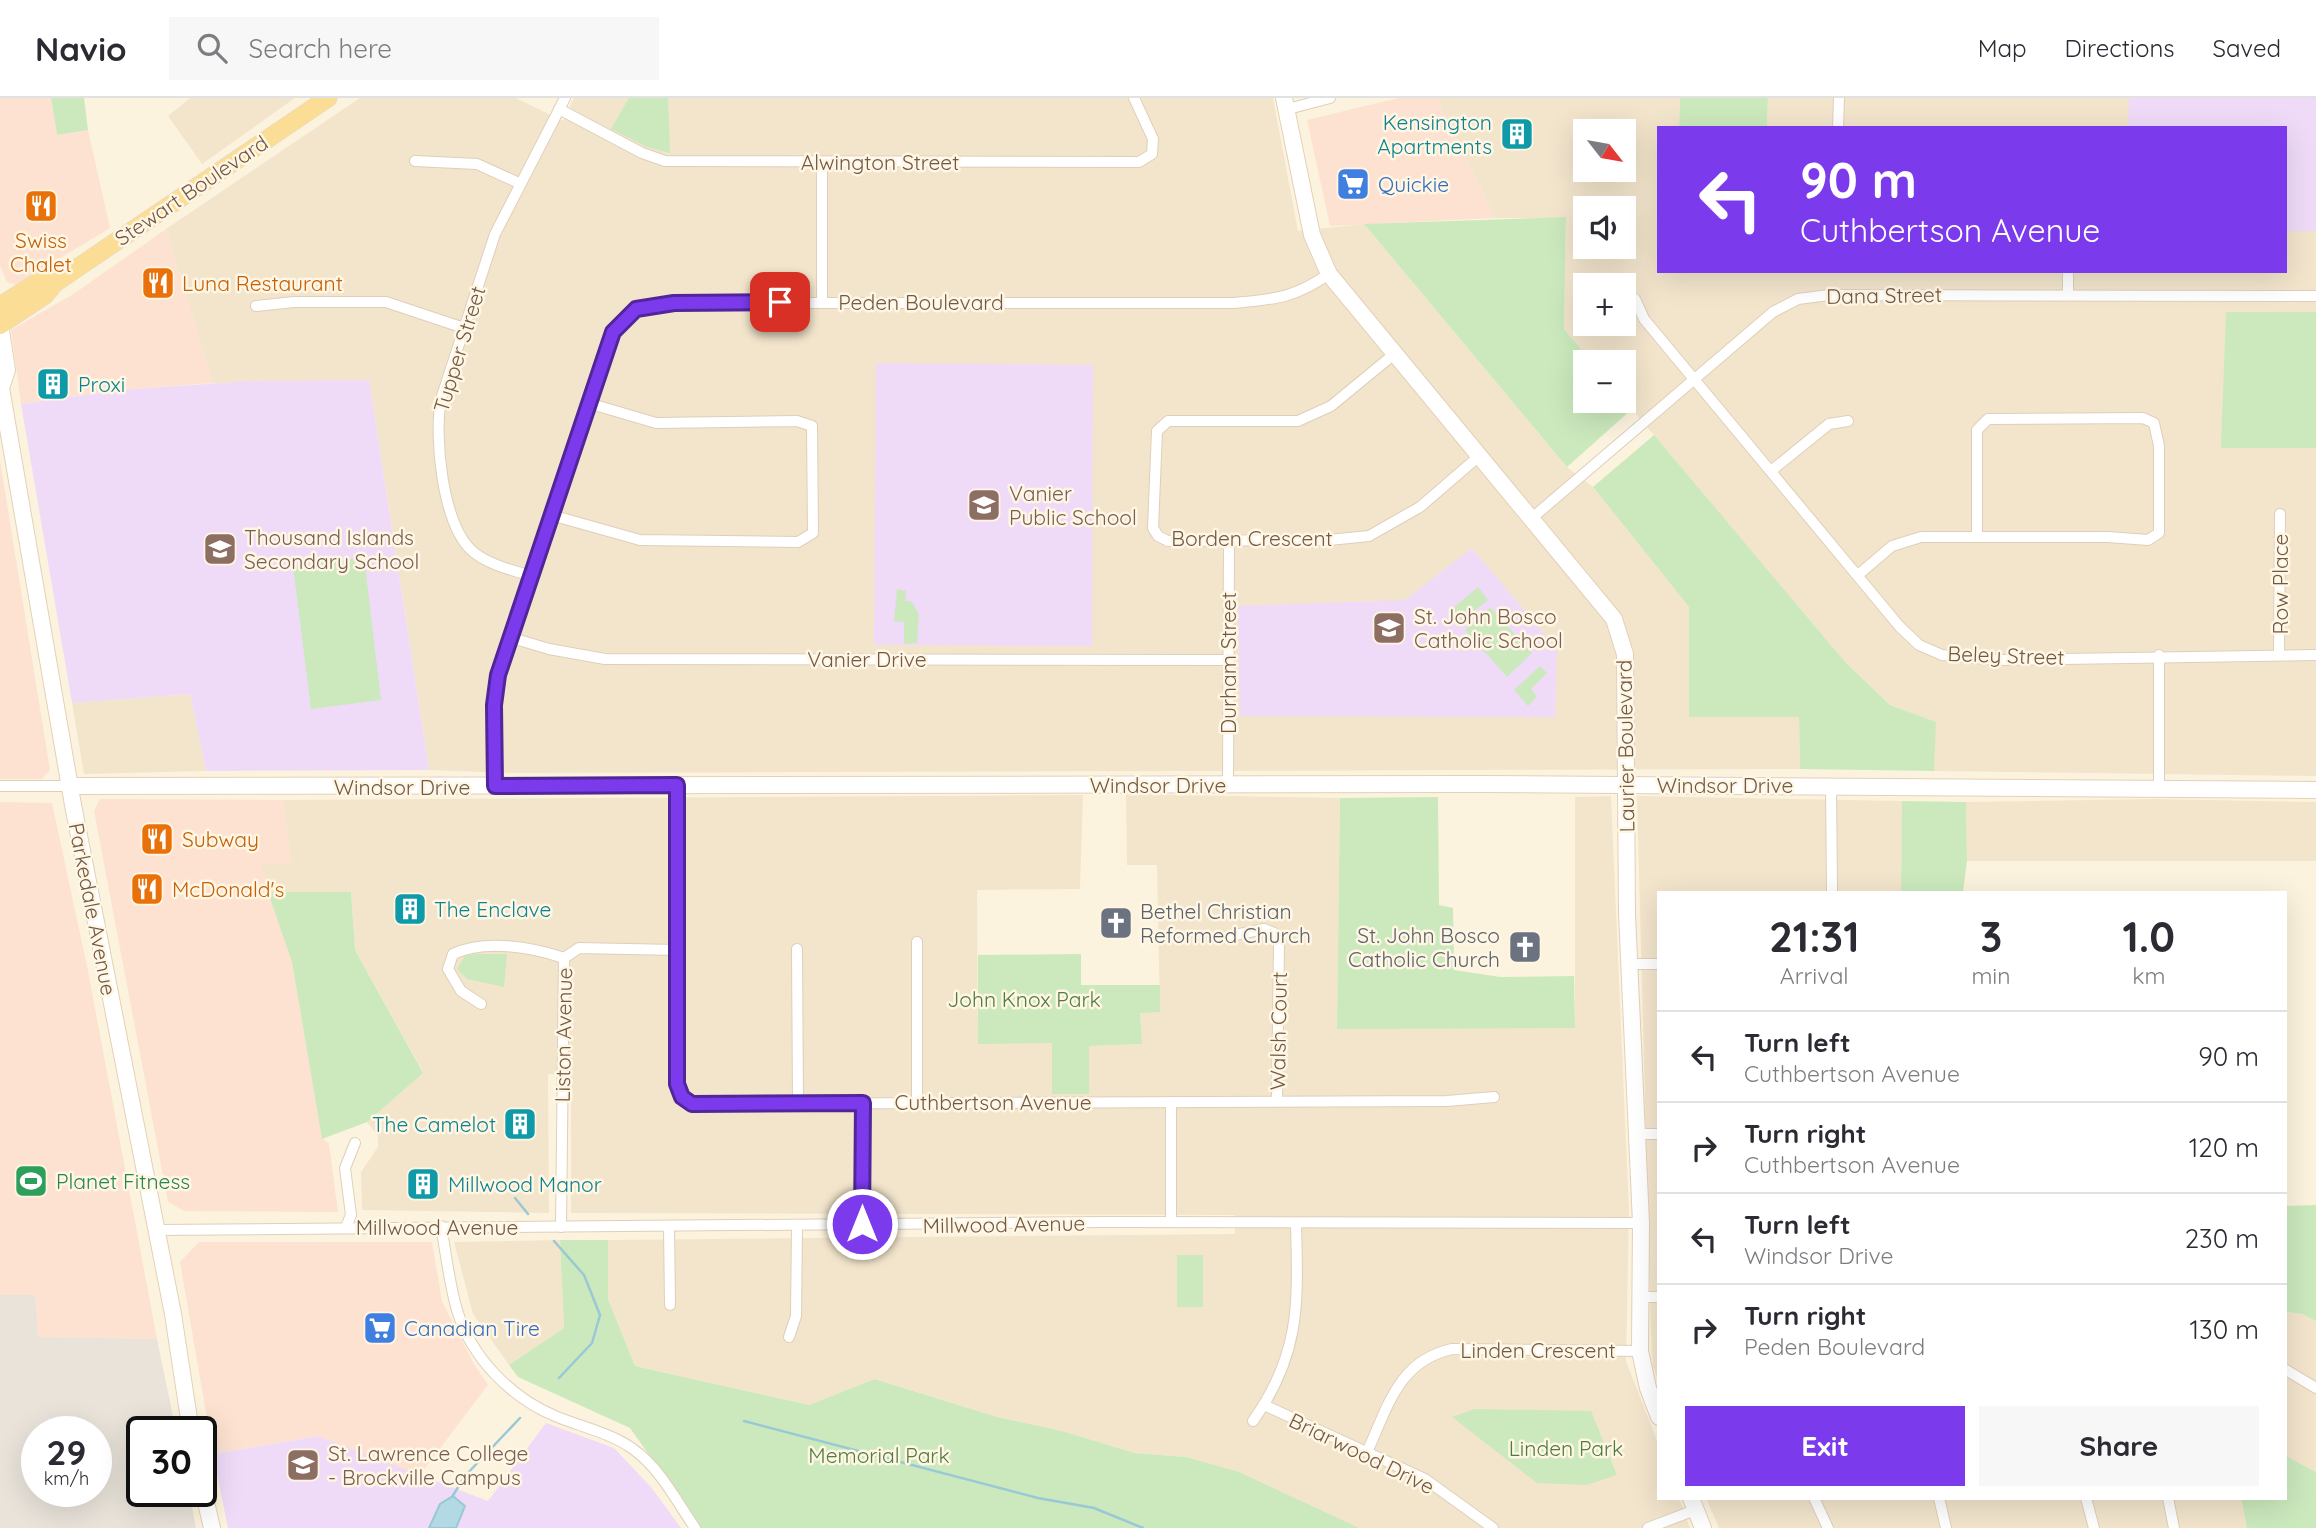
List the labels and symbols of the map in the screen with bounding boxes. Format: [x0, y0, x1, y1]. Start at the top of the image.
place label: Kensington Apartments [1377, 109, 1492, 159]
building icon: Kensington Apartments [1498, 115, 1536, 153]
north arrow [1573, 119, 1636, 182]
street label: Stewart Boulevard [110, 129, 272, 251]
street label: Alwington Street [801, 149, 959, 175]
supermarket icon: Quickie [1334, 165, 1372, 203]
place label: Quickie [1378, 171, 1449, 197]
restaurant icon: Swiss Chalet [22, 187, 60, 225]
place label: Swiss Chalet [10, 227, 72, 277]
restaurant icon: Luna Restaurant [139, 264, 177, 302]
place label: Luna Restaurant [182, 270, 343, 296]
pin [750, 272, 810, 332]
street label: Dana Street [1826, 281, 1942, 309]
street label: Tupper Street [427, 283, 491, 415]
street label: Peden Boulevard [838, 289, 1004, 315]
building icon: Proxi [34, 365, 72, 403]
place label: Proxi [78, 371, 125, 397]
place label: Vanier Public School [1009, 480, 1137, 530]
school or university icon: Vanier Public School [965, 486, 1003, 524]
place label: Thousand Islands Secondary School [244, 524, 419, 574]
street label: Borden Crescent [1171, 525, 1333, 551]
school or university icon: Thousand Islands Secondary School [201, 530, 239, 568]
street label: Row Place [2267, 534, 2293, 635]
street label: Durham Street [1215, 592, 1241, 734]
place label: St. John Bosco Catholic School [1414, 603, 1563, 653]
school or university icon: St. John Bosco Catholic School [1370, 609, 1408, 647]
street label: Beley Street [1947, 640, 2065, 670]
street label: Vanier Drive [807, 646, 927, 672]
street label: Laurier Boulevard [1610, 659, 1640, 833]
street label: Windsor Drive [1090, 772, 1226, 798]
street label: Windsor Drive [1657, 772, 1793, 798]
street label: Windsor Drive [334, 774, 470, 800]
street label: Parkedale Avenue [64, 820, 122, 998]
restaurant icon: Subway [138, 820, 176, 858]
place label: Subway [182, 826, 259, 852]
restaurant icon: McDonald's [128, 870, 166, 908]
place label: McDonald's [172, 876, 284, 902]
building icon: The Enclave [391, 890, 429, 928]
place label: The Enclave [434, 896, 551, 922]
place label: Bethel Christian Reformed Church [1140, 898, 1311, 948]
church icon: Bethel Christian Reformed Church [1097, 904, 1135, 942]
place label: St. John Bosco Catholic Church [1348, 922, 1500, 972]
church icon: St. John Bosco Catholic Church [1506, 928, 1544, 966]
street label: Liston Avenue [549, 967, 577, 1103]
street label: Walsh Court [1264, 971, 1292, 1091]
park label: John Knox Park [947, 986, 1101, 1012]
street label: Cuthbertson Avenue [894, 1089, 1092, 1115]
building icon: The Camelot [501, 1105, 539, 1143]
place label: The Camelot [372, 1111, 496, 1137]
sports icon: Planet Fitness [12, 1162, 50, 1200]
building icon: Millwood Manor [404, 1165, 442, 1203]
place label: Planet Fitness [56, 1168, 190, 1194]
place label: Millwood Manor [448, 1171, 602, 1197]
position arrow [825, 1187, 899, 1261]
street label: Millwood Avenue [922, 1210, 1086, 1238]
street label: Millwood Avenue [356, 1214, 518, 1240]
supermarket icon: Canadian Tire [361, 1309, 399, 1347]
place label: Canadian Tire [404, 1315, 540, 1341]
street label: Linden Crescent [1460, 1337, 1616, 1363]
street label: Briarwood Drive [1285, 1407, 1439, 1499]
speed limit sign: 30 [126, 1416, 217, 1507]
park label: Linden Park [1509, 1435, 1623, 1461]
place label: St. Lawrence College - Brockville Campus [328, 1440, 528, 1490]
park label: Memorial Park [808, 1442, 950, 1468]
school or university icon: St. Lawrence College - Brockville Campus [284, 1446, 322, 1484]

